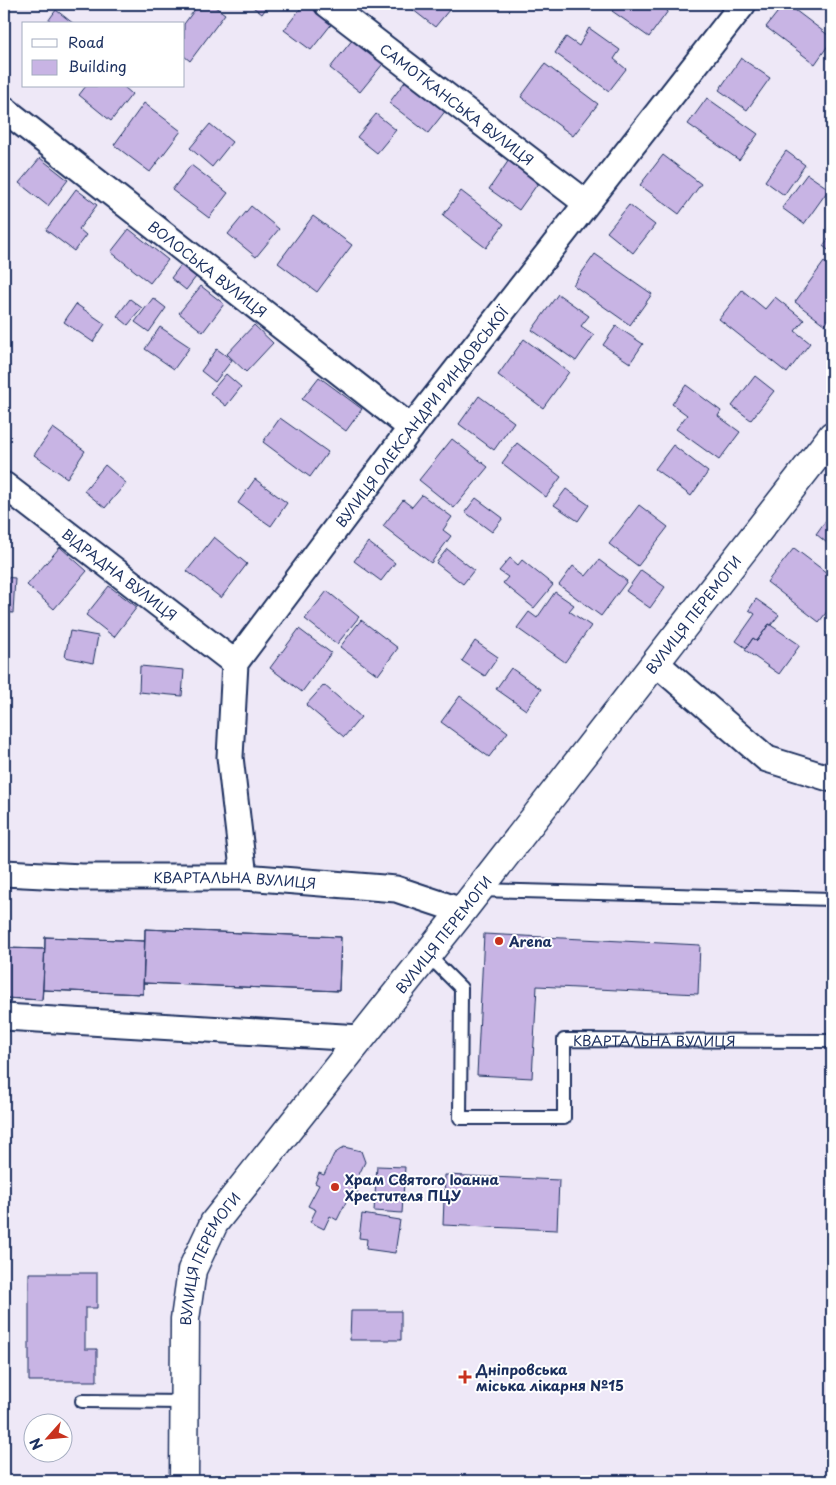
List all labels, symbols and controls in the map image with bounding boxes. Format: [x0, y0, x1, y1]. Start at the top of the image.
legend [22, 22, 185, 88]
text: Road [68, 30, 104, 53]
street label: САМОТКАНСЬКА ВУЛИЦЯ [376, 38, 538, 170]
text: Building [68, 54, 127, 77]
street label: ВОЛОСЬКА ВУЛИЦЯ [144, 216, 272, 322]
street label: ВУЛИЦЯ ОЛЕКСАНДРИ РИНДОВСЬКОЇ [330, 301, 513, 531]
street label: ВІДРАДНА ВУЛИЦЯ [58, 523, 182, 625]
street label: ВУЛИЦЯ ПЕРЕМОГИ [640, 551, 746, 678]
street label: КВАРТАЛЬНА ВУЛИЦЯ [154, 866, 317, 893]
street label: ВУЛИЦЯ ПЕРЕМОГИ [390, 871, 496, 998]
place label: Arena [508, 931, 553, 952]
marker: Arena [493, 935, 505, 947]
street label: КВАРТАЛЬНА ВУЛИЦЯ [573, 1030, 736, 1051]
place label: Храм Святого Іоанна Хрестителя ПЦУ [345, 1169, 499, 1206]
marker: Храм Святого Іоанна Хрестителя ПЦУ [329, 1181, 341, 1193]
street label: ВУЛИЦЯ ПЕРЕМОГИ [174, 1188, 245, 1325]
place label: Дніпровська міська лікарня №15 [475, 1359, 624, 1396]
marker: Дніпровська міська лікарня №15 [458, 1370, 472, 1384]
north arrow [22, 1412, 72, 1462]
text: N [24, 1434, 48, 1454]

